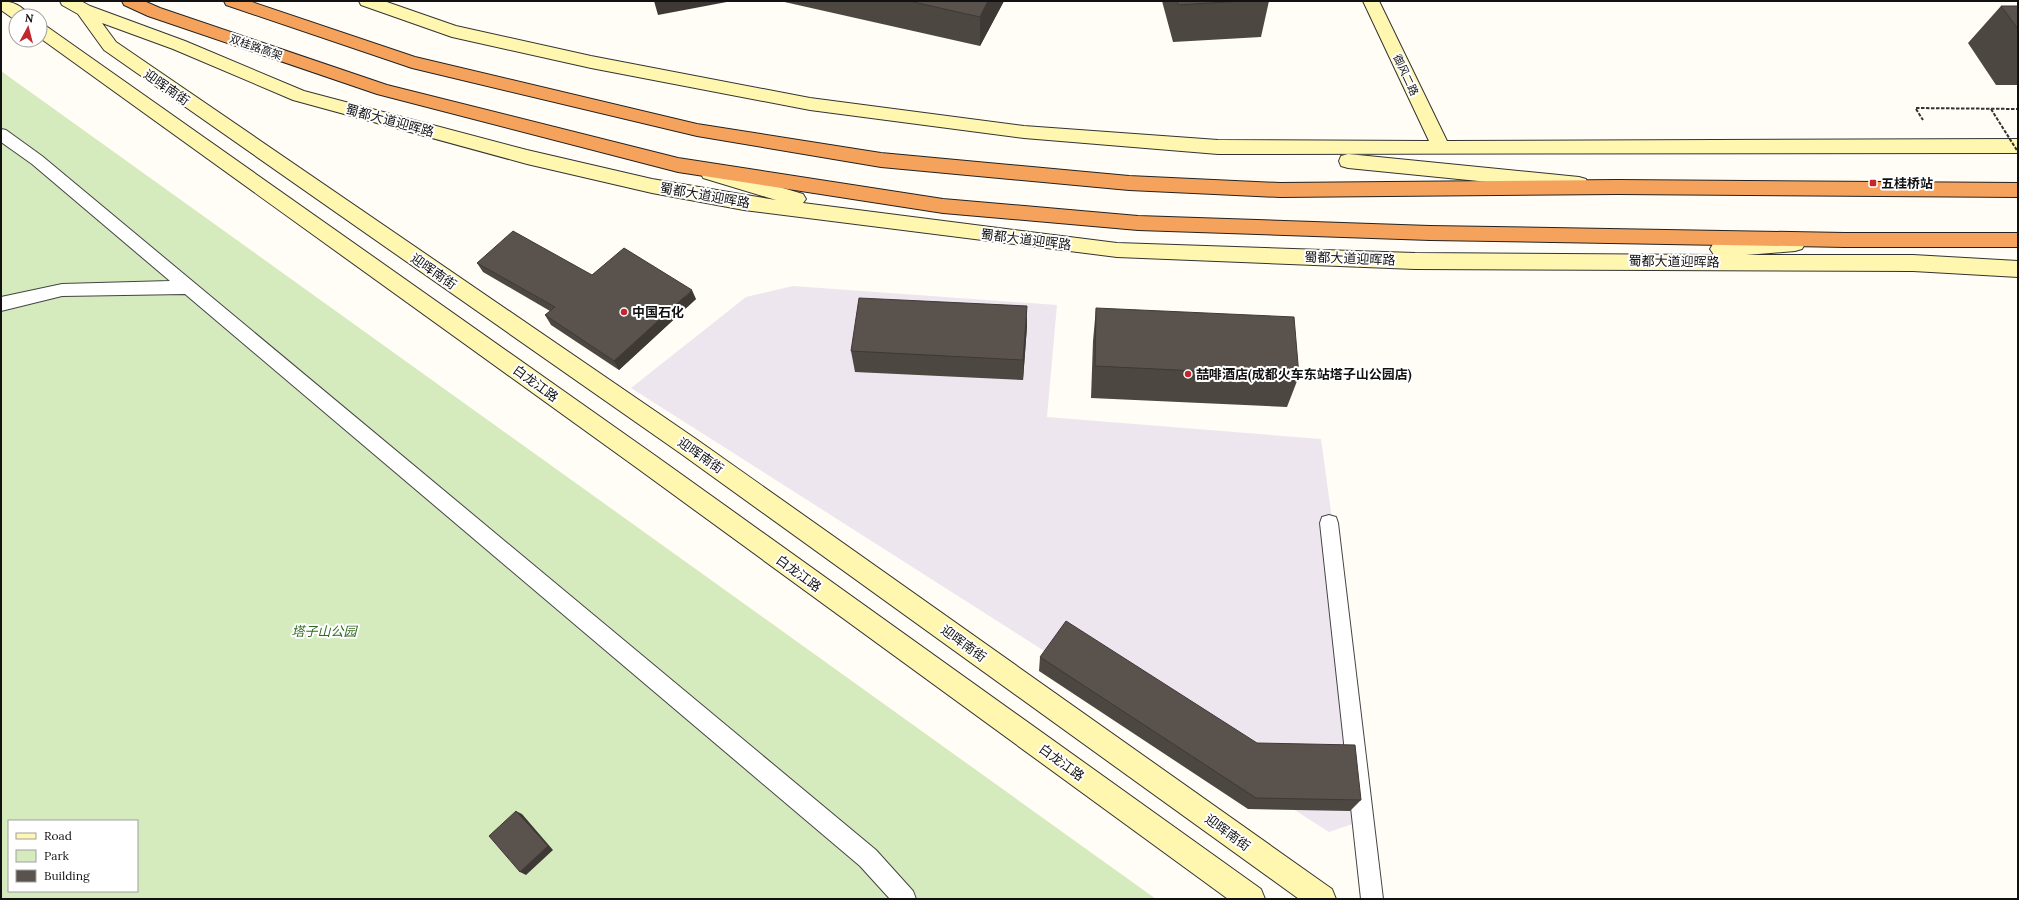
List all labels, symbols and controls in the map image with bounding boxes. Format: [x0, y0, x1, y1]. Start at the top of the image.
north arrow [8, 8, 48, 48]
text: N [24, 11, 35, 26]
street label: 双桂路高架 [228, 31, 284, 63]
street label: 御风二路 [1390, 51, 1422, 98]
street label: 迎晖南街 [141, 66, 193, 109]
street label: 蜀都大道迎晖路 [344, 100, 436, 140]
place label: 五桂桥站 [1881, 175, 1933, 192]
marker: 五桂桥站 [1868, 178, 1878, 188]
street label: 蜀都大道迎晖路 [659, 179, 751, 212]
street label: 蜀都大道迎晖路 [980, 226, 1072, 253]
street label: 蜀都大道迎晖路 [1304, 248, 1396, 269]
street label: 迎晖南街 [408, 250, 460, 293]
street label: 蜀都大道迎晖路 [1628, 252, 1720, 271]
place label: 中国石化 [632, 304, 684, 321]
marker: 中国石化 [619, 307, 629, 317]
street label: 白龙江路 [510, 361, 562, 406]
place label: 喆啡酒店(成都火车东站塔子山公园店) [1196, 366, 1412, 383]
marker: 喆啡酒店(成都火车东站塔子山公园店) [1183, 369, 1193, 379]
street label: 迎晖南街 [675, 434, 727, 477]
street label: 白龙江路 [773, 551, 825, 596]
street label: 迎晖南街 [938, 621, 990, 666]
park label: 塔子山公园 [291, 623, 358, 640]
street label: 白龙江路 [1036, 740, 1088, 785]
street label: 迎晖南街 [1202, 810, 1254, 855]
legend [8, 820, 138, 892]
text: Road [44, 828, 72, 843]
text: Park [44, 848, 70, 863]
text: Building [44, 868, 90, 883]

